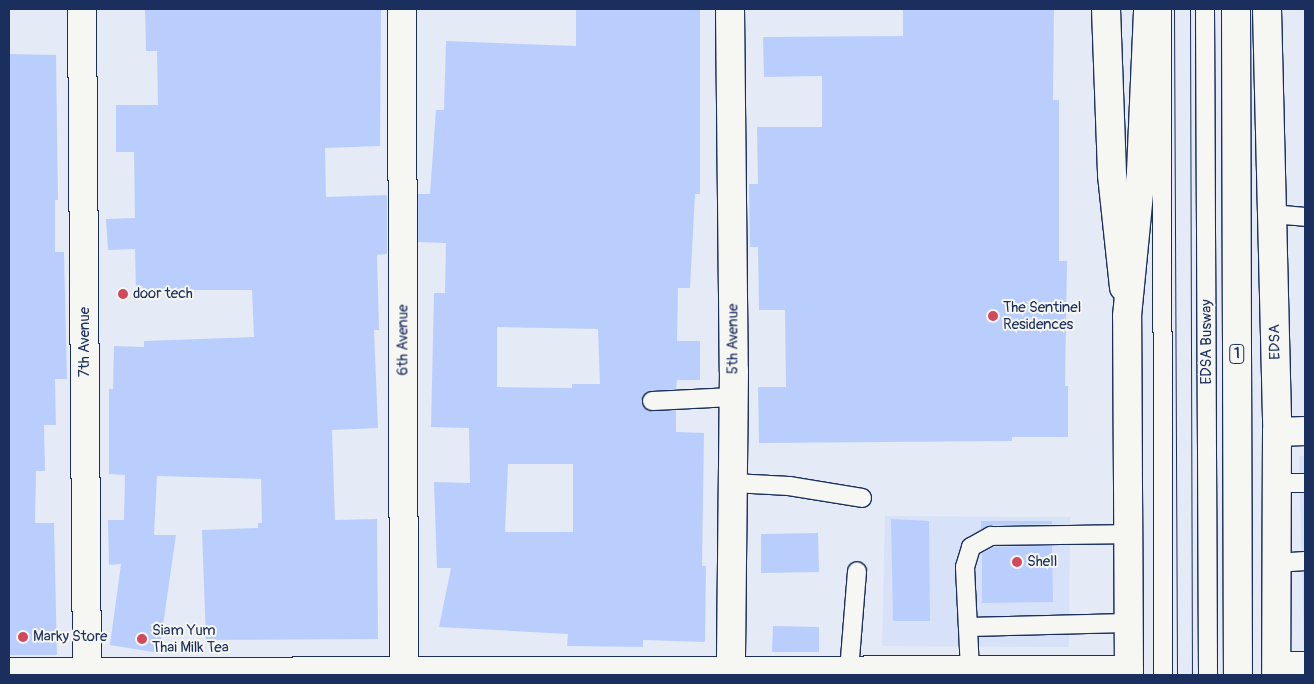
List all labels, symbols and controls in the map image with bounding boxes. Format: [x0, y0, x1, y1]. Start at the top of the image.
place label: door tech [133, 285, 193, 303]
marker: door tech [117, 288, 129, 300]
place label: The Sentinel Residences [1003, 298, 1081, 333]
street label: EDSA Busway [1198, 299, 1216, 385]
street label: 6th Avenue [394, 304, 412, 376]
street label: 5th Avenue [724, 304, 742, 374]
street label: 7th Avenue [76, 307, 94, 377]
marker: The Sentinel Residences [987, 310, 999, 322]
street label: EDSA [1266, 324, 1284, 360]
road number: 1 [1228, 342, 1246, 366]
place label: Shell [1027, 553, 1057, 571]
marker: Shell [1011, 556, 1023, 568]
place label: Siam Yum Thai Milk Tea [152, 621, 229, 656]
place label: Marky Store [33, 628, 107, 646]
marker: Marky Store [17, 631, 29, 643]
marker: Siam Yum Thai Milk Tea [136, 633, 148, 645]

